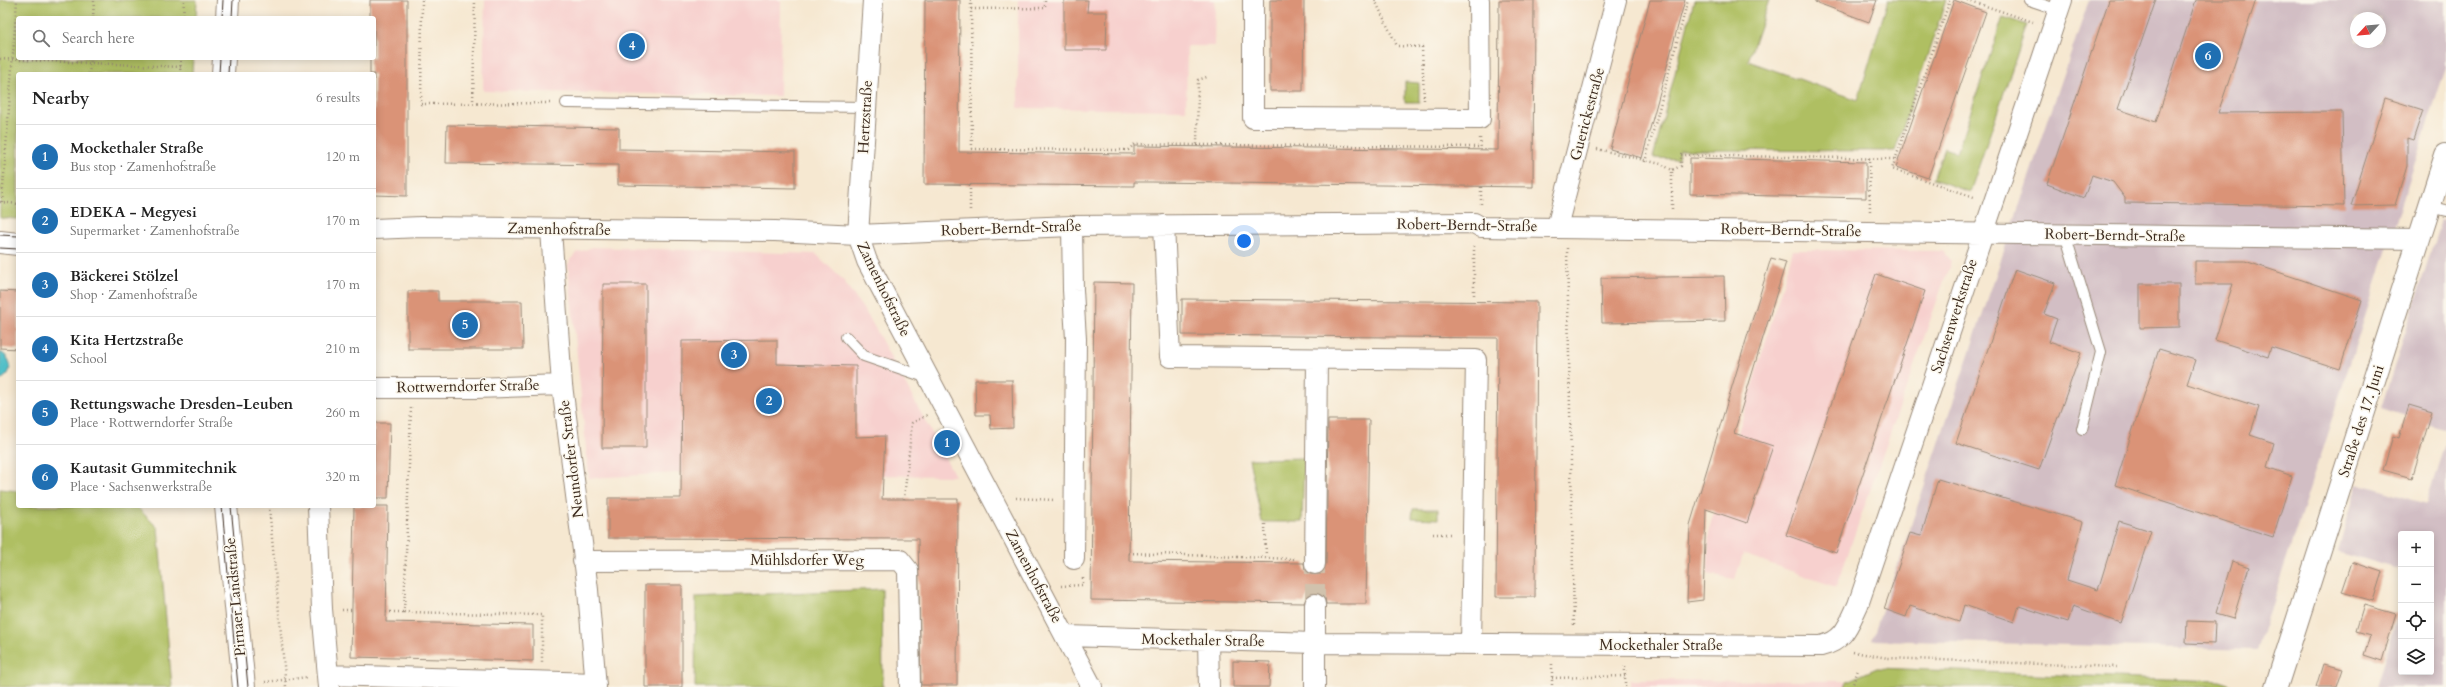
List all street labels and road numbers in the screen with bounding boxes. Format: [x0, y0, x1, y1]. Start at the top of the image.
street label: Guerickestraße [1565, 65, 1609, 163]
street label: Hertzstraße [853, 79, 877, 154]
street label: Robert-Berndt-Straße [1397, 214, 1538, 236]
street label: Robert-Berndt-Straße [940, 216, 1082, 240]
street label: Zamenhofstraße [507, 218, 611, 240]
street label: Robert-Berndt-Straße [1721, 219, 1862, 241]
street label: Robert-Berndt-Straße [2045, 224, 2186, 246]
street label: Zamenhofstraße [852, 238, 916, 340]
street label: Sachsenwerkstraße [1926, 256, 1982, 376]
street label: Straße des 17. Juni [2333, 362, 2389, 480]
street label: Rottwerndorfer Straße [396, 375, 540, 397]
street label: Neundorfer Straße [554, 399, 588, 519]
street label: Zamenhofstraße [1001, 526, 1067, 627]
street label: Pirnaer Landstraße [220, 536, 250, 657]
street label: Mühlsdorfer Weg [750, 550, 864, 570]
street label: Mockethaler Straße [1141, 629, 1265, 651]
street label: Mockethaler Straße [1599, 635, 1723, 655]

